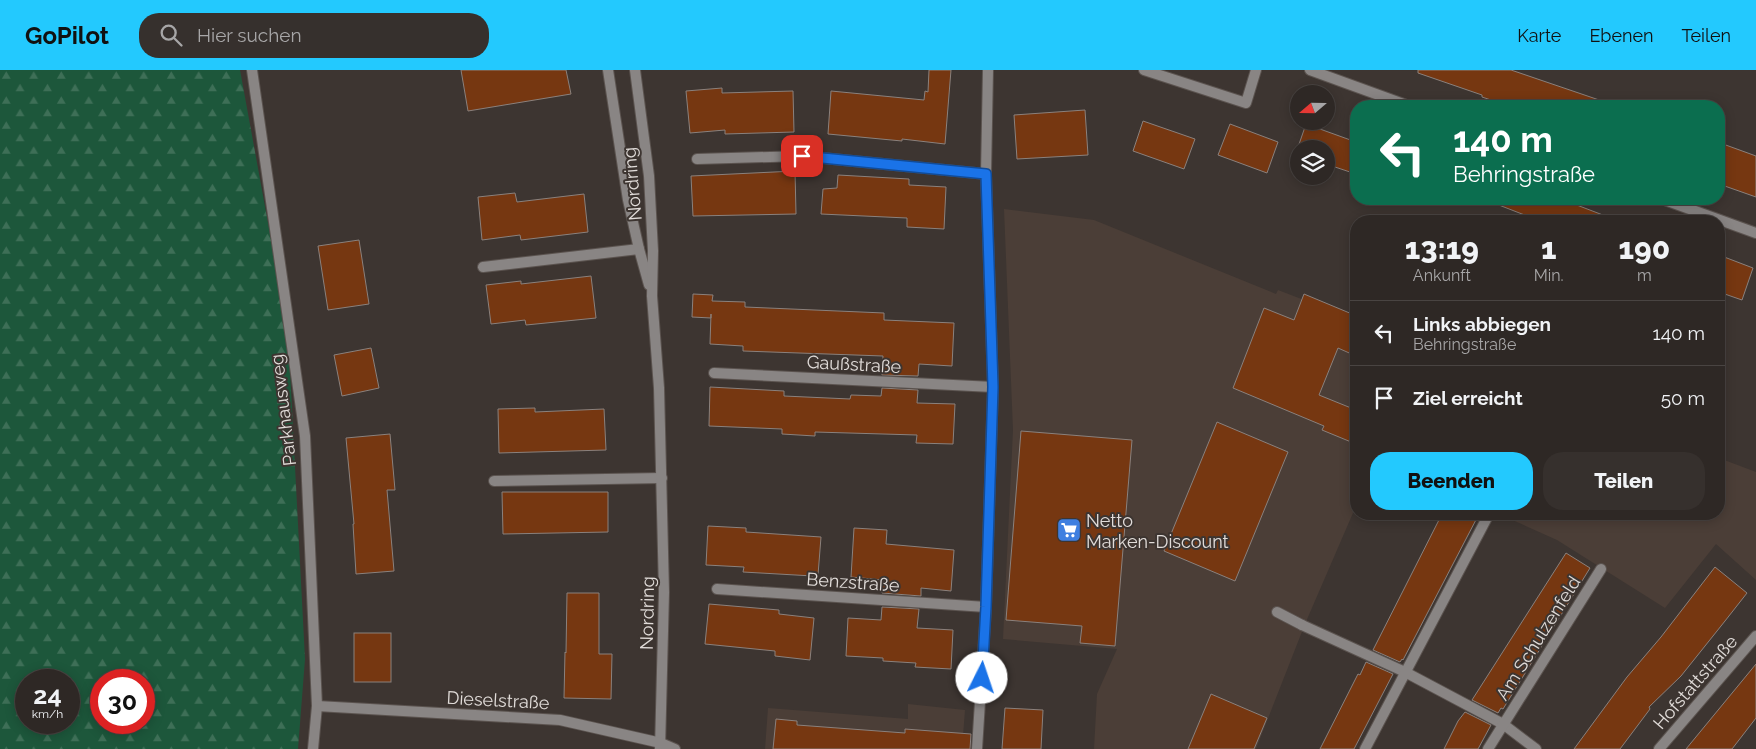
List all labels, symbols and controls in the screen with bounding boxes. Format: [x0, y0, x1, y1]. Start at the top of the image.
search box [139, 13, 489, 58]
text: GoPilot [25, 21, 109, 50]
icon: search [157, 21, 185, 49]
text: Hier suchen [197, 24, 302, 46]
text: Karte [1517, 25, 1561, 46]
text: Ebenen [1589, 25, 1654, 46]
text: Teilen [1682, 25, 1731, 46]
north arrow [1290, 85, 1335, 130]
map controls [1290, 85, 1335, 185]
text: 140 m [1453, 119, 1553, 160]
icon: left [1370, 120, 1435, 185]
pin [781, 135, 823, 177]
button: layers [1290, 140, 1335, 185]
icon: arrive [788, 142, 816, 170]
street label: Nordring [618, 146, 646, 222]
text: Behringstraße [1453, 161, 1595, 187]
text: 13:19 [1405, 231, 1479, 266]
text: 1 [1541, 231, 1556, 266]
text: 190 [1619, 231, 1670, 266]
text: Ankunft [1413, 266, 1471, 285]
text: Min. [1534, 266, 1564, 285]
text: m [1637, 266, 1652, 285]
text: Links abbiegen [1413, 313, 1551, 335]
icon: left [1370, 319, 1398, 347]
text: 140 m [1653, 322, 1705, 344]
text: Behringstraße [1413, 335, 1516, 354]
street label: Gaußstraße [806, 351, 902, 377]
street label: Parkhausweg [266, 353, 300, 467]
icon: arrive [1370, 384, 1398, 412]
text: Ziel erreicht [1413, 387, 1523, 409]
text: 50 m [1661, 387, 1705, 409]
button: Beenden [1370, 452, 1533, 510]
button: Teilen [1543, 452, 1705, 510]
place label: Netto Marken-Discount [1086, 510, 1229, 552]
supermarket icon: Netto Marken-Discount [1056, 517, 1082, 543]
street label: Benzstraße [806, 568, 901, 596]
street label: Am Schulzenfeld [1491, 572, 1585, 704]
street label: Nordring [636, 576, 658, 650]
street label: Hofstattstraße [1649, 630, 1742, 733]
position arrow [955, 651, 1007, 703]
speed limit sign: 30 [90, 669, 155, 734]
text: 24 [33, 680, 62, 710]
street label: Dieselstraße [446, 687, 550, 713]
text: km/h [32, 707, 63, 721]

